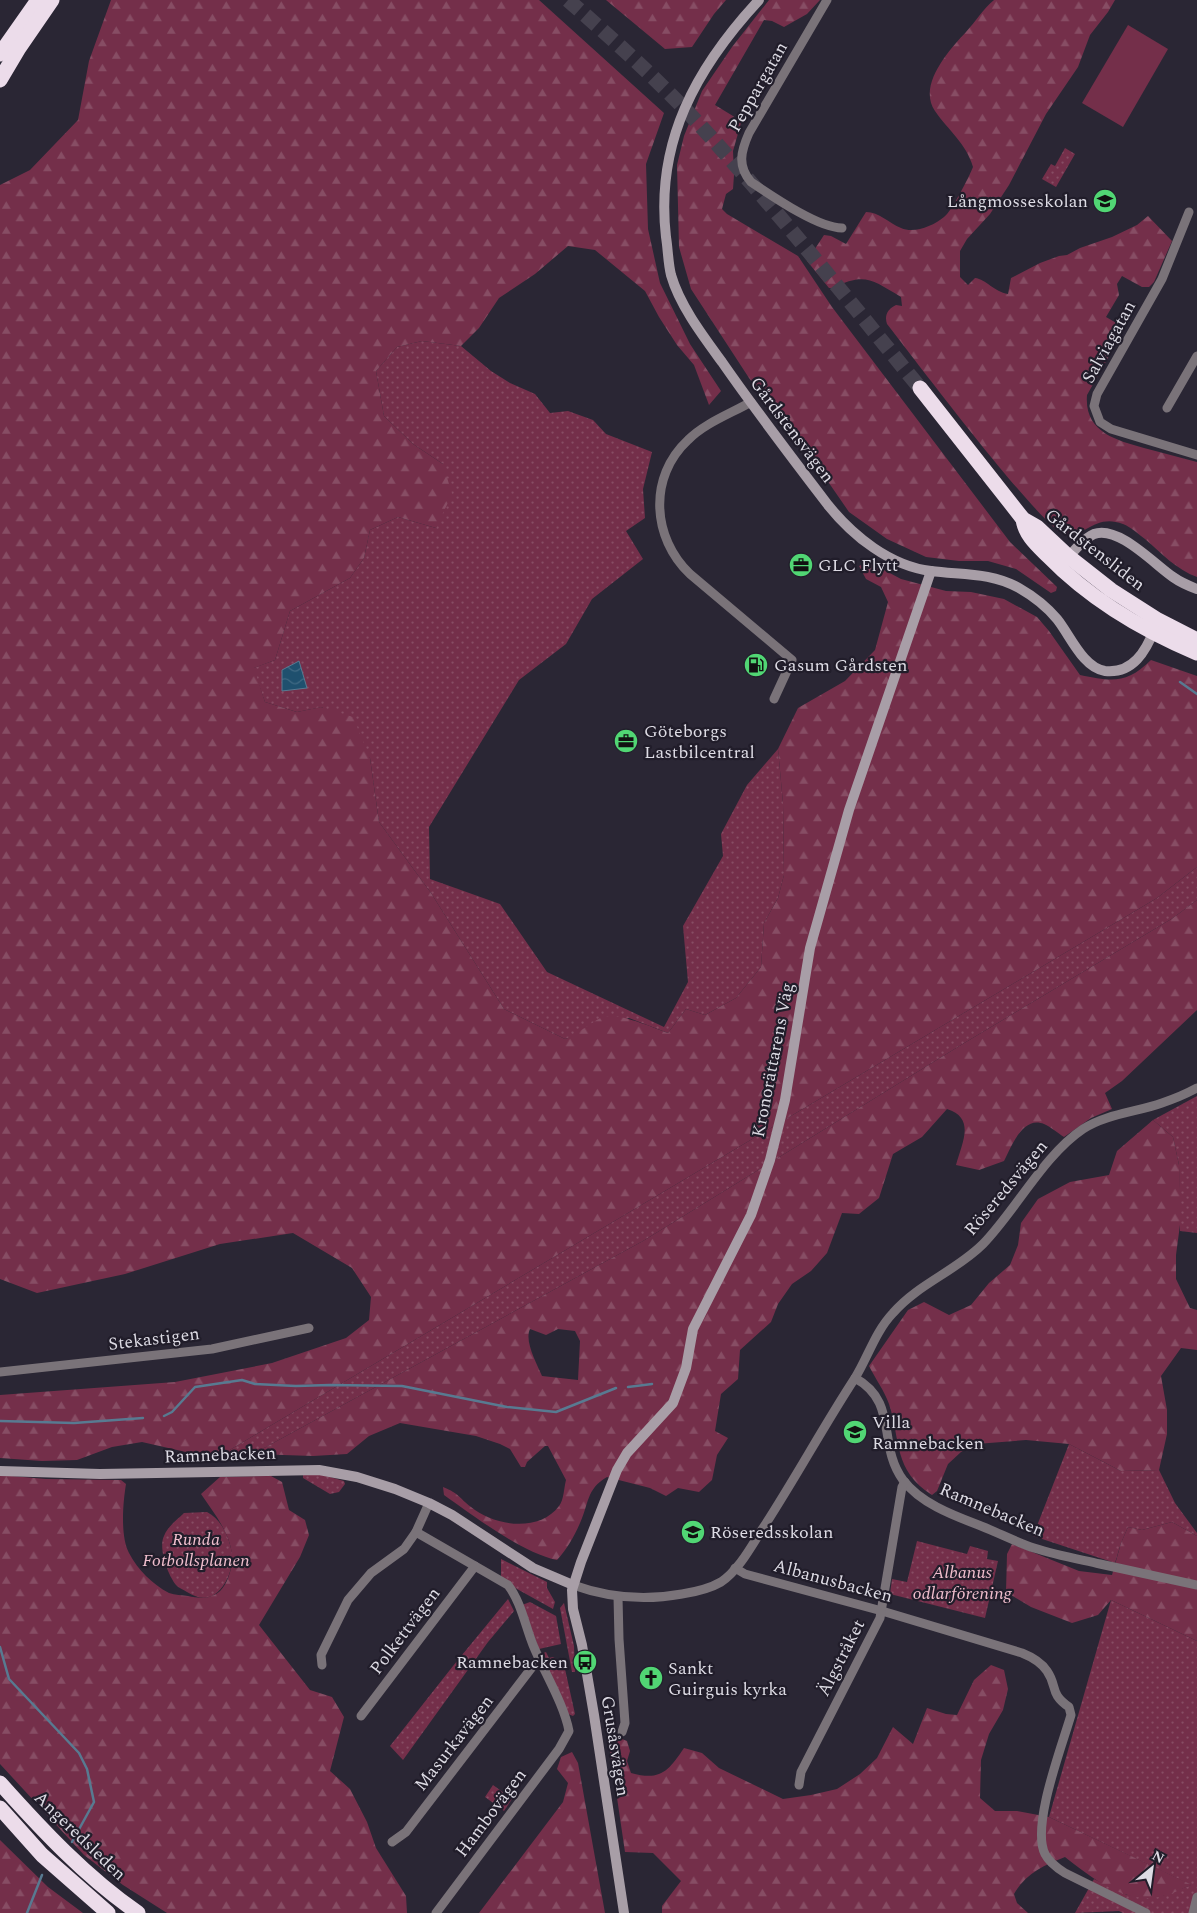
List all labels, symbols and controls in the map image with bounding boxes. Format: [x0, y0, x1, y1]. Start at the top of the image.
street label: Peppargatan [721, 37, 795, 137]
place label: Långmosseskolan [947, 188, 1088, 215]
school or university icon: Långmosseskolan [1092, 188, 1118, 214]
street label: Salviagatan [1075, 296, 1143, 388]
street label: Gårdstensvägen [743, 371, 841, 489]
street label: Gårdstensliden [1039, 502, 1151, 598]
office icon: GLC Flytt [788, 552, 814, 578]
place label: GLC Flytt [818, 552, 898, 579]
fuel station icon: Gasum Gårdsten [743, 652, 769, 678]
place label: Gasum Gårdsten [774, 652, 907, 679]
place label: Göteborgs Lastbilcentral [644, 718, 755, 766]
office icon: Göteborgs Lastbilcentral [613, 728, 639, 754]
street label: Kronorättarens Väg [745, 980, 801, 1140]
street label: Röseredsvägen [958, 1134, 1054, 1242]
street label: Stekastigen [107, 1320, 201, 1358]
place label: Villa Ramnebacken [872, 1409, 984, 1457]
school or university icon: Villa Ramnebacken [842, 1419, 868, 1445]
street label: Ramnebacken [164, 1440, 276, 1470]
street label: Ramnebacken [935, 1476, 1049, 1544]
school or university icon: Röseredsskolan [680, 1519, 706, 1545]
place label: Röseredsskolan [710, 1519, 833, 1546]
park label: Runda Fotbollsplanen [142, 1526, 250, 1574]
street label: Albanusbacken [770, 1552, 896, 1610]
park label: Albanus odlarförening [913, 1559, 1013, 1607]
street label: Polkettvägen [363, 1582, 447, 1680]
street label: Älgstråket [810, 1615, 872, 1701]
place label: Ramnebacken [456, 1649, 568, 1676]
bus stop icon: Ramnebacken [572, 1649, 598, 1675]
place label: Sankt Guirguis kyrka [668, 1655, 787, 1703]
church icon: Sankt Guirguis kyrka [638, 1665, 664, 1691]
street label: Masurkavägen [408, 1689, 500, 1797]
street label: Grusåsvägen [594, 1694, 636, 1798]
street label: Hambovägen [449, 1763, 533, 1863]
street label: Angeredsleden [28, 1785, 132, 1887]
north arrow [1127, 1843, 1177, 1893]
text: N [1148, 1845, 1168, 1869]

